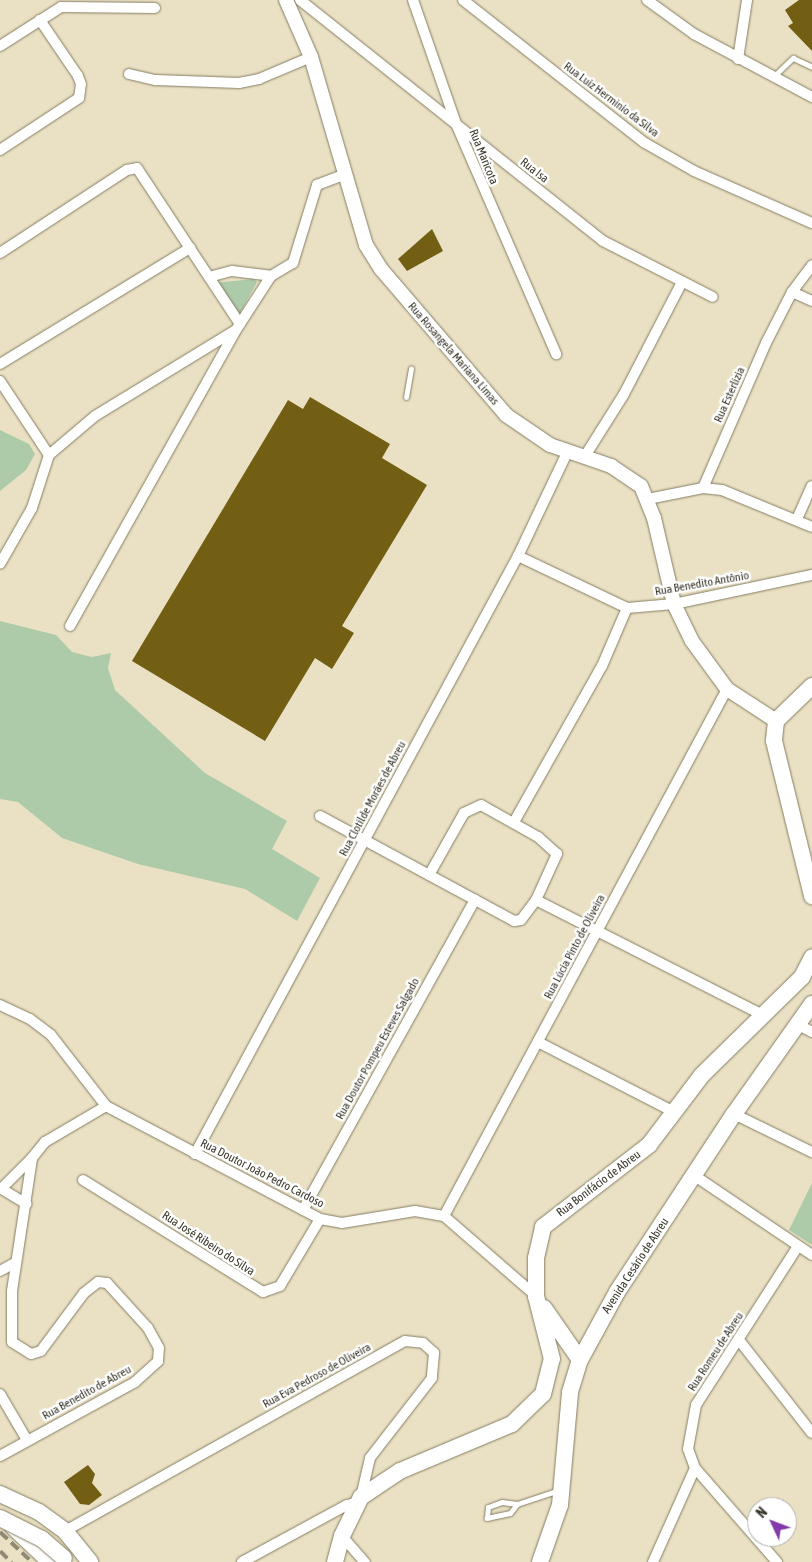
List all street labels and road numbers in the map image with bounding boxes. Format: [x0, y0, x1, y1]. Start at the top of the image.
street label: Rua Luiz Herminio da Silva [561, 59, 661, 141]
street label: Rua Maricota [465, 127, 501, 187]
street label: Rua Isa [517, 156, 551, 186]
street label: Rua Rosangela Mariana Limas [404, 300, 502, 408]
street label: Rua Esterlizia [711, 365, 749, 425]
street label: Rua Benedito Antônio [654, 569, 750, 599]
street label: Rua Clotilde Morães de Abreu [337, 739, 409, 859]
street label: Rua Lúcia Pinto de Oliveira [541, 892, 609, 1002]
street label: Rua Doutor Pompeu Esteves Salgado [333, 976, 423, 1122]
street label: Rua Doutor João Pedro Cardoso [198, 1136, 326, 1212]
street label: Rua Bonifácio de Abreu [554, 1148, 644, 1220]
street label: Rua José Ribeiro do Silva [159, 1209, 257, 1279]
street label: Avenida Cesário de Abreu [600, 1216, 672, 1316]
street label: Rua Romeu de Abreu [685, 1310, 747, 1394]
street label: Rua Eva Pedroso de Oliveira [260, 1340, 374, 1412]
street label: Rua Benedito de Abreu [40, 1363, 134, 1423]

